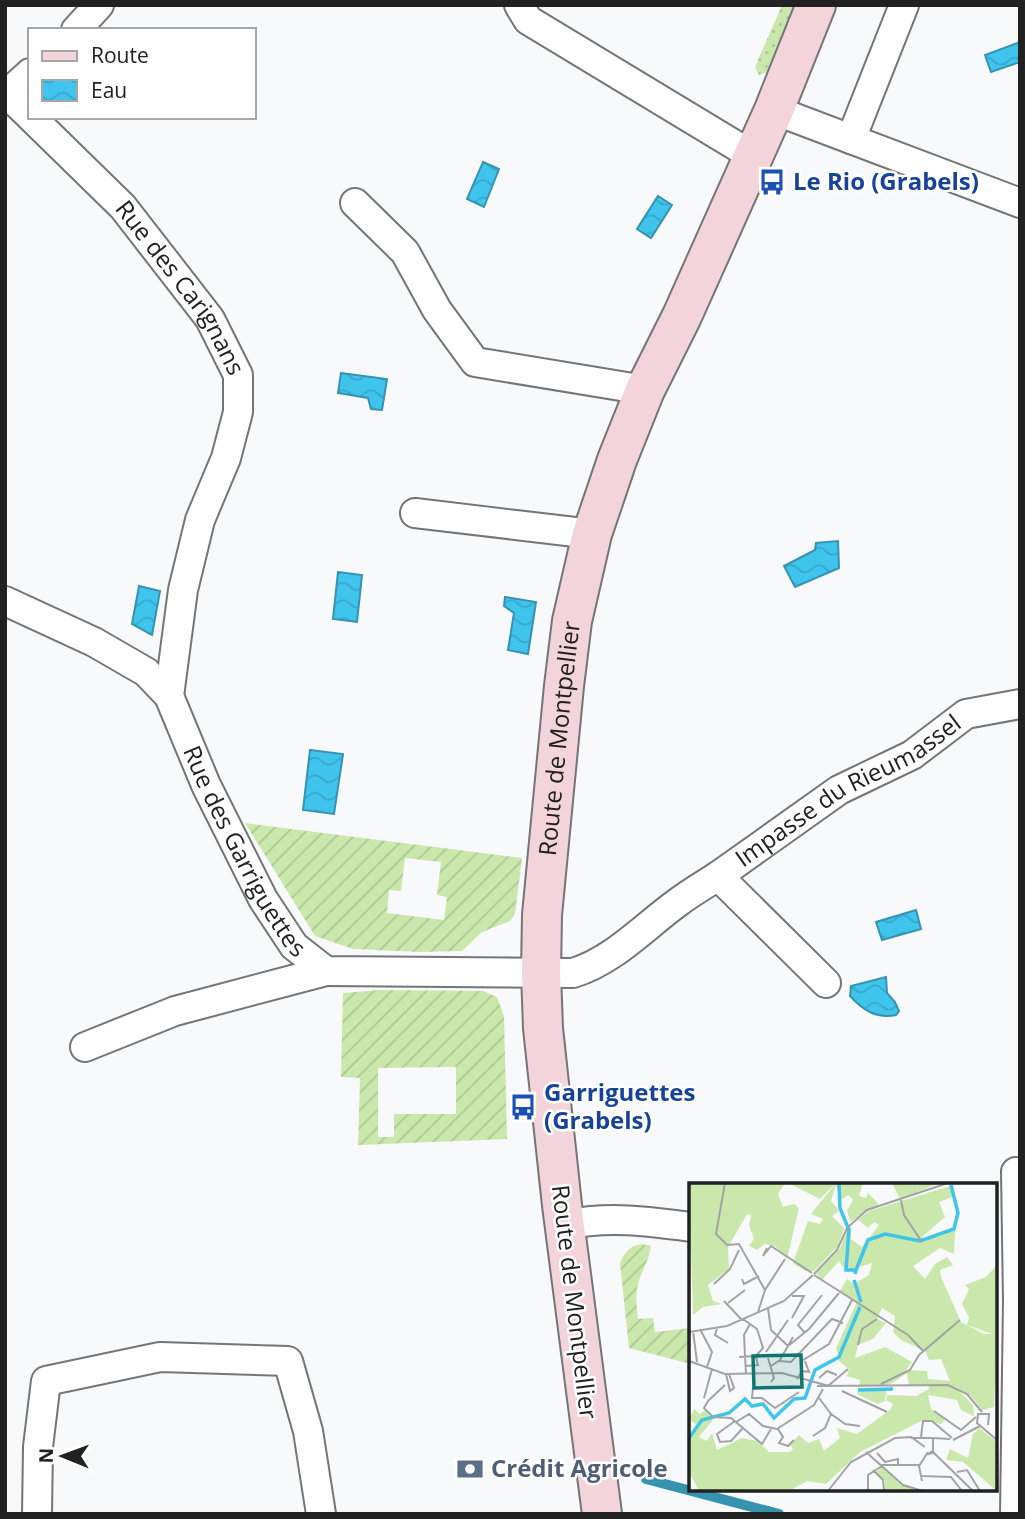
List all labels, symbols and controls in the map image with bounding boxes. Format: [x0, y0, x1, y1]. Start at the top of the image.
legend [28, 28, 256, 119]
text: Route [91, 41, 149, 69]
text: Eau [91, 76, 127, 104]
place label: Le Rio (Grabels) [793, 164, 979, 197]
bus stop icon: Le Rio (Grabels) [757, 167, 787, 197]
street label: Rue des Carignans [109, 193, 253, 380]
street label: Route de Montpellier [530, 619, 587, 857]
street label: Impasse du Rieumassel [728, 706, 967, 874]
street label: Rue des Garriguettes [176, 740, 313, 964]
place label: Garriguettes (Grabels) [544, 1075, 696, 1136]
bus stop icon: Garriguettes (Grabels) [508, 1092, 538, 1122]
street label: Route de Montpellier [545, 1183, 606, 1421]
inset map [689, 1183, 997, 1491]
north arrow [28, 1421, 98, 1491]
text: N [33, 1448, 59, 1464]
place label: Crédit Agricole [491, 1451, 668, 1484]
bank icon: Crédit Agricole [455, 1454, 485, 1484]

